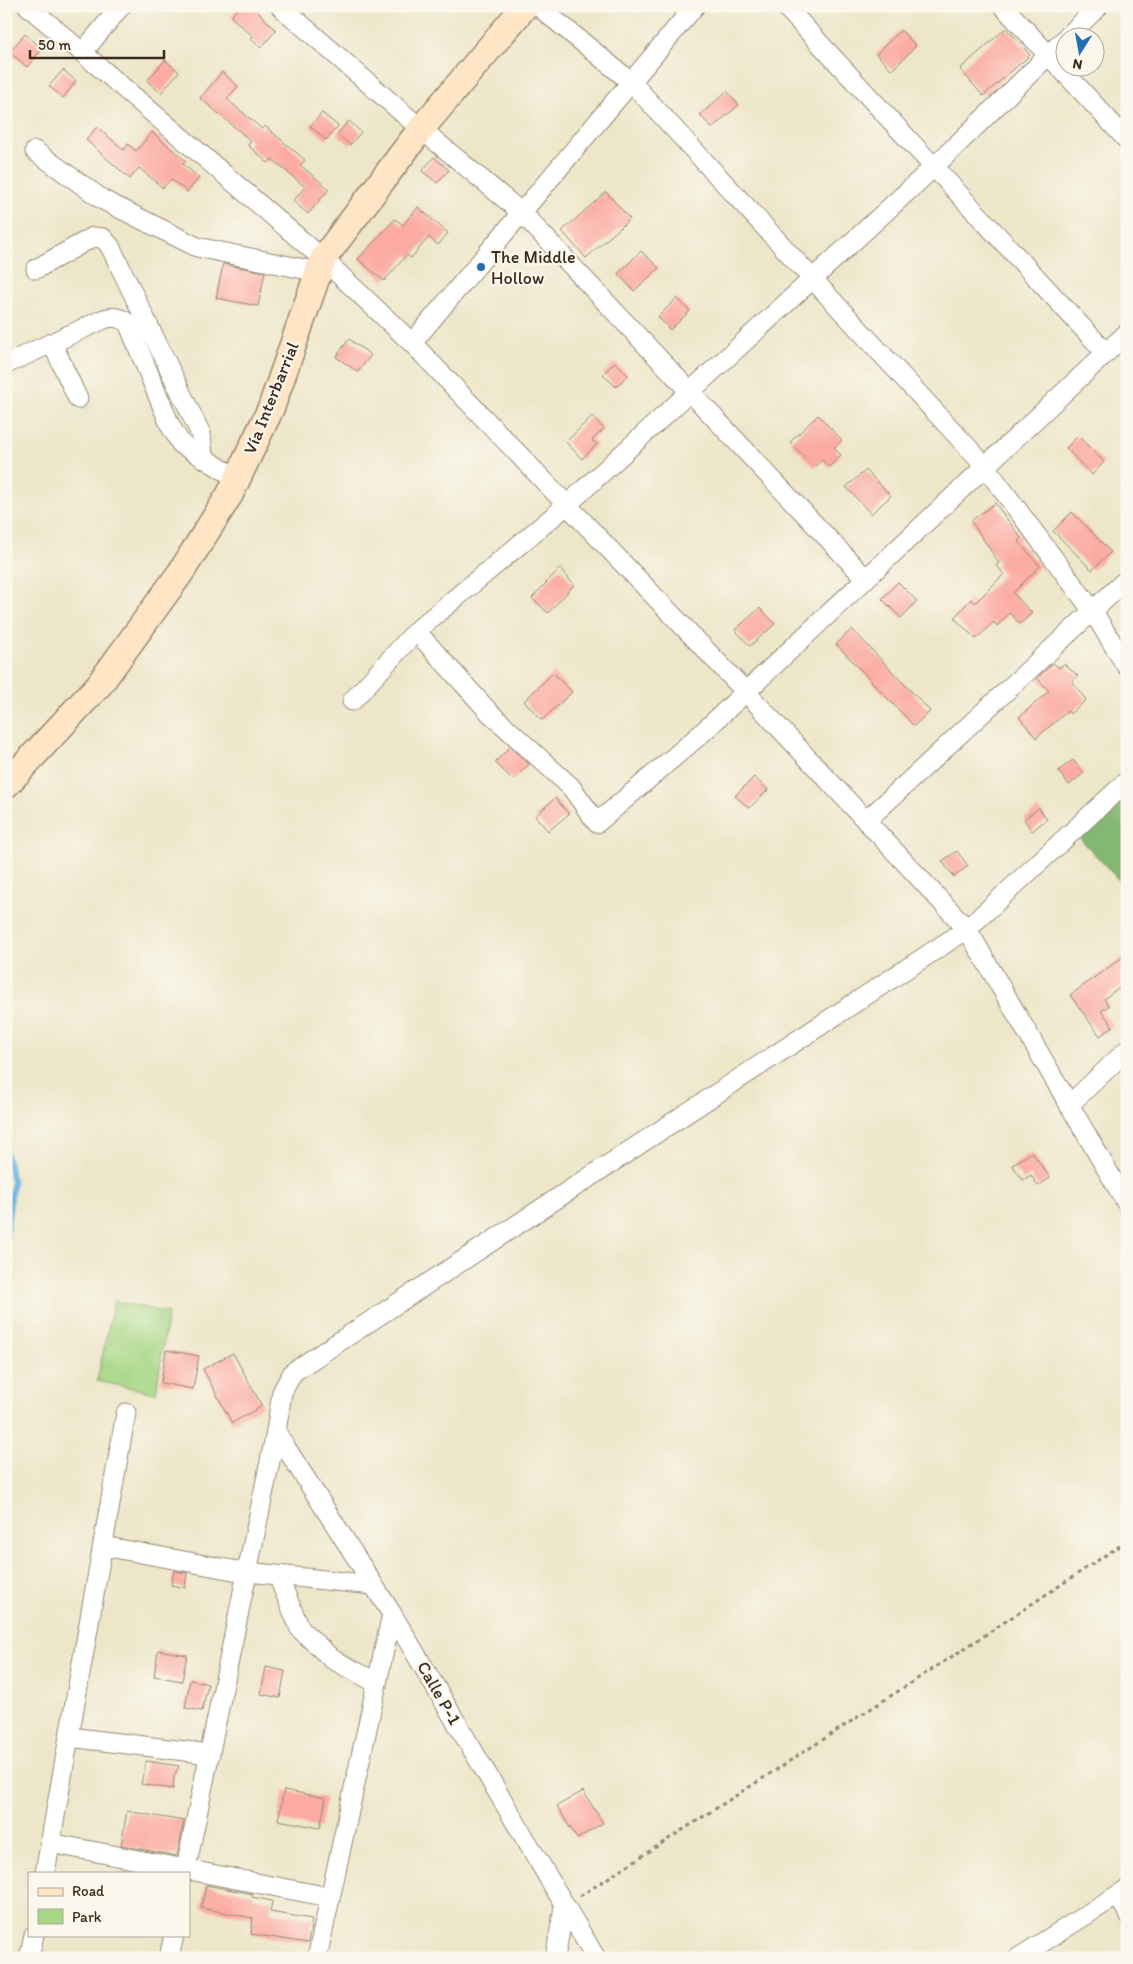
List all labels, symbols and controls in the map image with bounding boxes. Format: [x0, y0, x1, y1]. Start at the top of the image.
scale bar [30, 28, 164, 60]
north arrow [1056, 28, 1106, 78]
text: 50 m [38, 36, 71, 54]
text: N [1071, 55, 1084, 74]
place label: The Middle Hollow [491, 246, 576, 289]
marker: The Middle Hollow [475, 261, 487, 273]
street label: Vía Interbarrial [238, 339, 304, 457]
street label: Calle P-1 [412, 1657, 466, 1729]
legend [28, 1872, 190, 1936]
text: Road [72, 1882, 105, 1900]
text: Park [72, 1908, 102, 1926]

